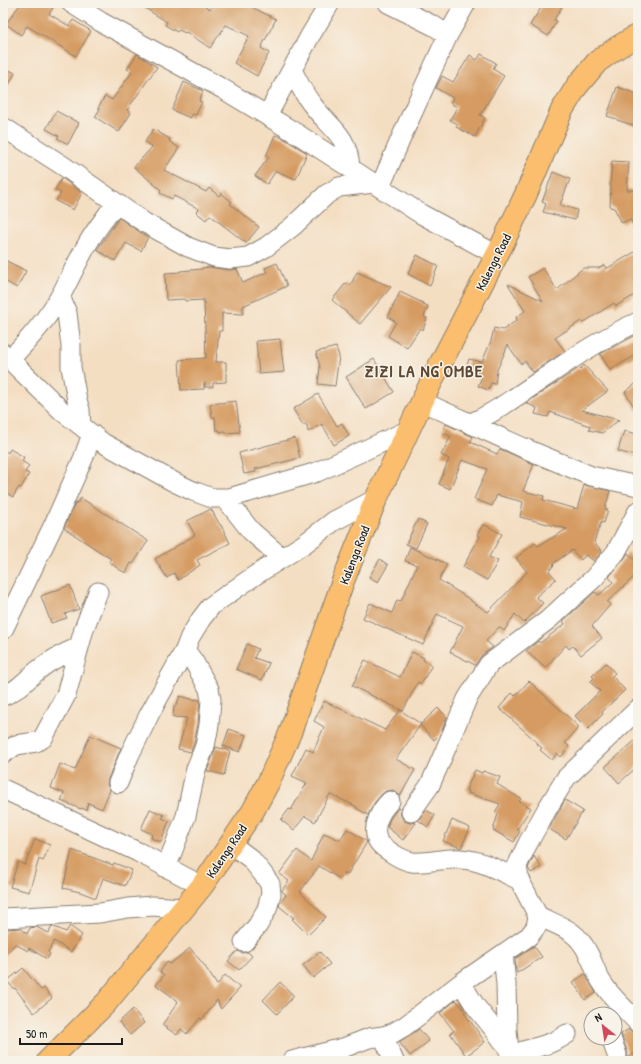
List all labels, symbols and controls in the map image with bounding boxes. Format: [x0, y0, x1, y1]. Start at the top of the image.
street label: Kalenga Road [471, 230, 515, 294]
district label: ZIZI LA NG'OMBE [365, 359, 483, 382]
street label: Kalenga Road [335, 523, 373, 587]
street label: Kalenga Road [201, 820, 251, 882]
north arrow [583, 1006, 623, 1046]
text: N [592, 1010, 604, 1025]
scale bar [20, 1020, 122, 1046]
text: 50 m [26, 1025, 47, 1042]

